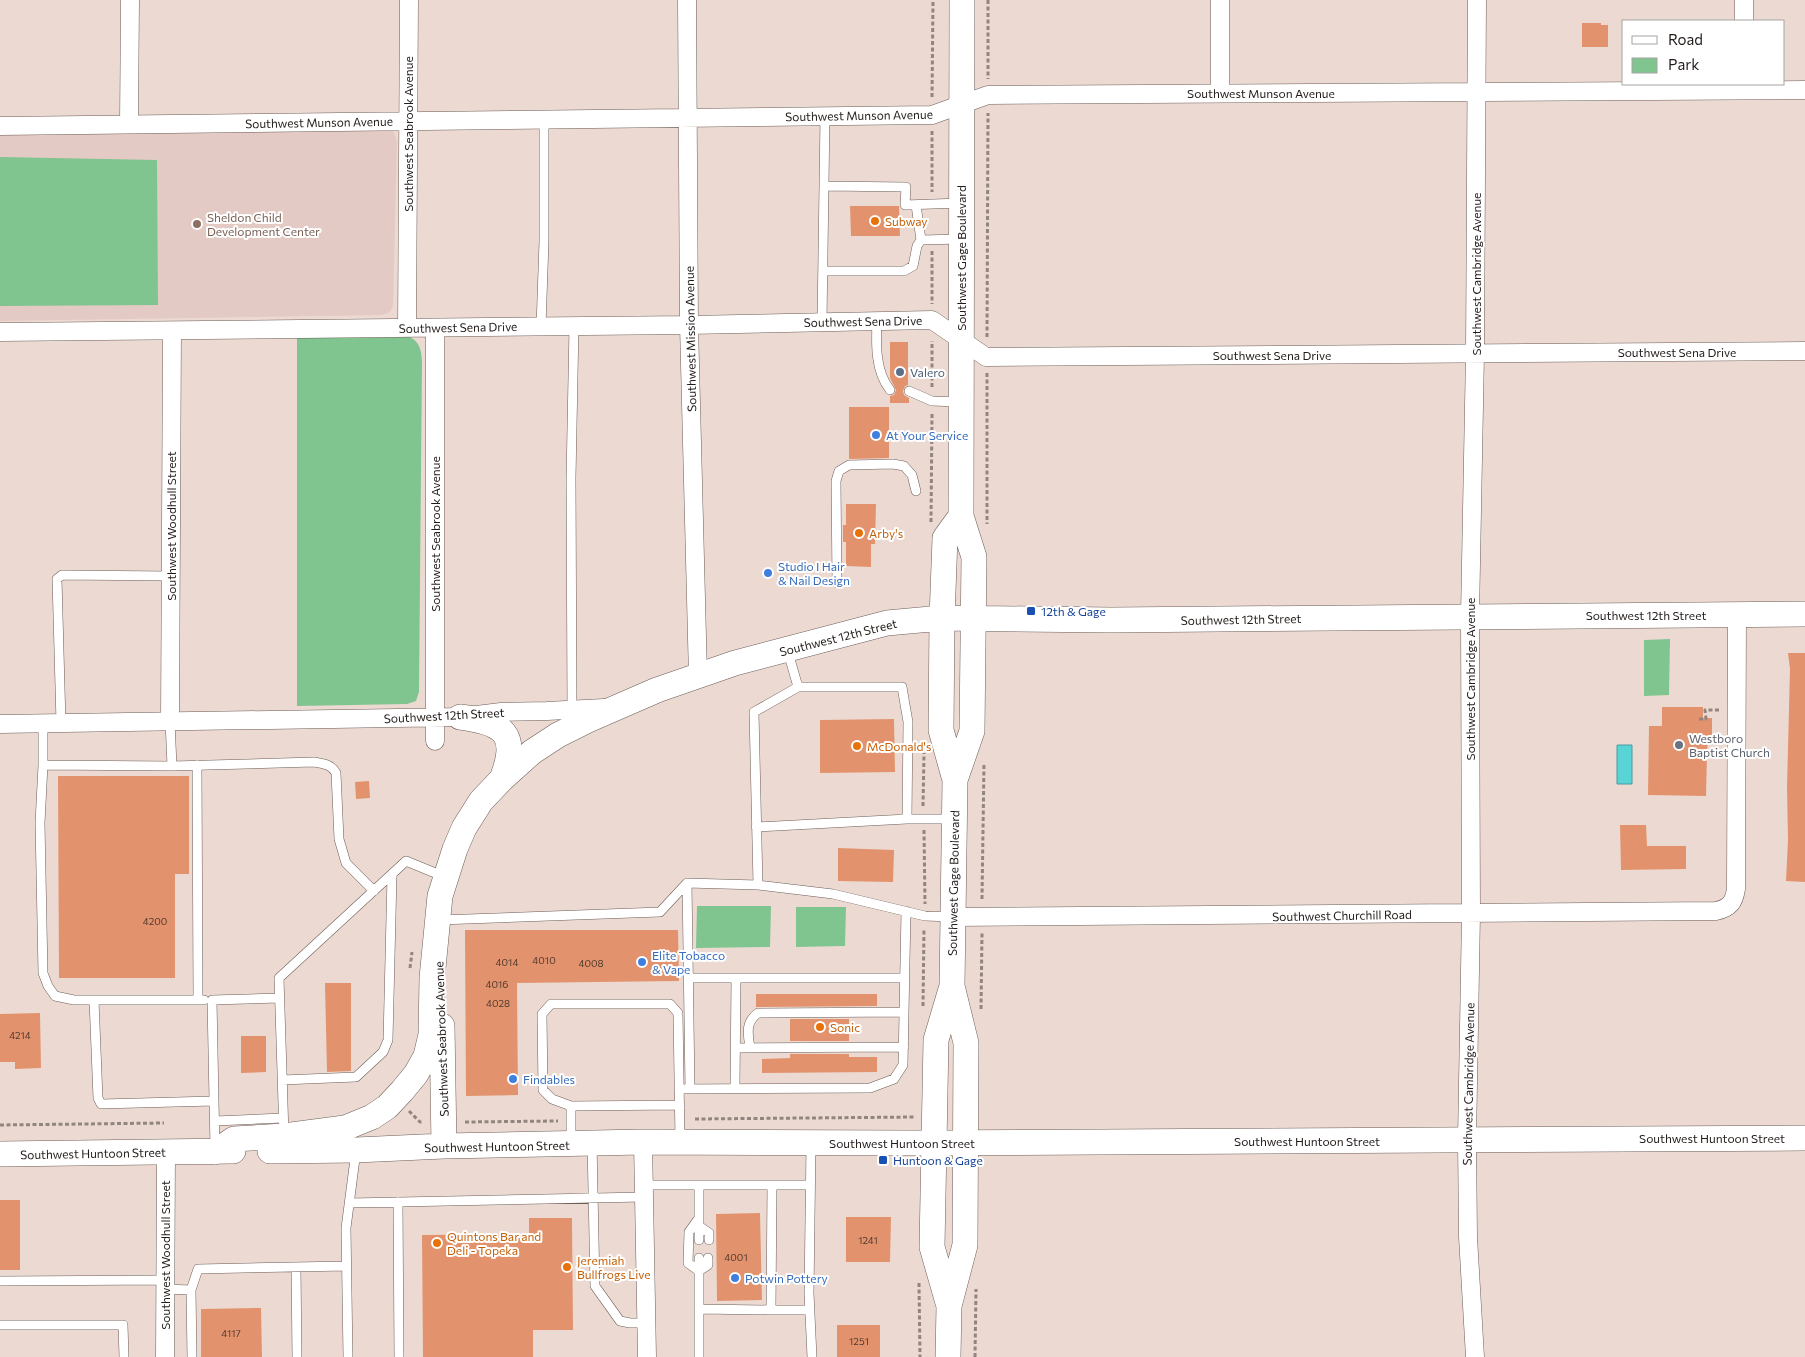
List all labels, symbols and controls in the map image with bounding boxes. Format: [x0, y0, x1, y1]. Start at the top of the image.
legend [1622, 20, 1785, 85]
text: Road [1668, 30, 1703, 48]
text: Park [1668, 55, 1699, 73]
street label: Southwest Seabrook Avenue [401, 56, 415, 212]
street label: Southwest Munson Avenue [1187, 86, 1335, 100]
street label: Southwest Munson Avenue [785, 107, 933, 123]
street label: Southwest Munson Avenue [245, 114, 393, 130]
street label: Southwest Gage Boulevard [954, 185, 968, 331]
street label: Southwest Cambridge Avenue [1469, 193, 1483, 355]
place label: Sheldon Child Development Center [207, 210, 320, 238]
place label: Subway [885, 214, 928, 228]
marker: Subway [869, 215, 881, 227]
marker: Sheldon Child Development Center [191, 218, 203, 230]
street label: Southwest Mission Avenue [682, 266, 698, 412]
street label: Southwest Sena Drive [804, 313, 922, 329]
street label: Southwest Sena Drive [399, 319, 517, 335]
street label: Southwest Sena Drive [1618, 345, 1736, 359]
street label: Southwest Sena Drive [1213, 348, 1331, 362]
place label: Valero [910, 365, 945, 379]
marker: Valero [894, 366, 906, 378]
place label: At Your Service [886, 428, 968, 442]
marker: At Your Service [870, 429, 882, 441]
street label: Southwest Woodhull Street [164, 451, 178, 601]
street label: Southwest Seabrook Avenue [428, 456, 442, 612]
place label: Arby's [869, 526, 903, 540]
marker: Arby's [853, 527, 865, 539]
place label: Studio I Hair & Nail Design [778, 559, 850, 587]
marker: Studio I Hair & Nail Design [762, 567, 774, 579]
street label: Southwest Cambridge Avenue [1463, 598, 1477, 760]
place label: 12th & Gage [1041, 604, 1106, 618]
marker: 12th & Gage [1025, 605, 1037, 617]
street label: Southwest 12th Street [1586, 608, 1706, 622]
street label: Southwest 12th Street [1181, 611, 1302, 627]
street label: Southwest 12th Street [778, 616, 898, 658]
street label: Southwest 12th Street [383, 705, 505, 725]
place label: Westboro Baptist Church [1689, 731, 1770, 759]
place label: McDonald's [867, 739, 931, 753]
marker: Westboro Baptist Church [1673, 739, 1685, 751]
marker: McDonald's [851, 740, 863, 752]
street label: Southwest Gage Boulevard [945, 810, 961, 956]
street label: Southwest Churchill Road [1272, 907, 1412, 923]
house number: 4200 [143, 915, 167, 927]
place label: Elite Tobacco & Vape [652, 948, 725, 976]
house number: 4010 [532, 954, 556, 966]
house number: 4014 [496, 956, 518, 968]
marker: Elite Tobacco & Vape [636, 956, 648, 968]
house number: 4008 [578, 957, 604, 969]
street label: Southwest Seabrook Avenue [431, 961, 451, 1117]
house number: 4016 [486, 978, 508, 990]
house number: 4028 [486, 997, 510, 1009]
street label: Southwest Cambridge Avenue [1460, 1002, 1476, 1166]
place label: Sonic [830, 1020, 860, 1034]
marker: Sonic [814, 1021, 826, 1033]
house number: 4214 [9, 1029, 31, 1041]
place label: Findables [523, 1072, 575, 1086]
marker: Findables [507, 1073, 519, 1085]
street label: Southwest Huntoon Street [1639, 1131, 1785, 1145]
street label: Southwest Huntoon Street [1234, 1134, 1380, 1148]
street label: Southwest Huntoon Street [829, 1136, 975, 1150]
street label: Southwest Huntoon Street [424, 1138, 570, 1154]
street label: Southwest Huntoon Street [20, 1145, 166, 1161]
place label: Huntoon & Gage [893, 1153, 983, 1167]
marker: Huntoon & Gage [877, 1154, 889, 1166]
street label: Southwest Woodhull Street [158, 1180, 172, 1330]
place label: Quintons Bar and Deli - Topeka [447, 1229, 541, 1257]
house number: 1241 [858, 1234, 878, 1246]
marker: Quintons Bar and Deli - Topeka [431, 1237, 443, 1249]
house number: 4001 [724, 1251, 748, 1263]
place label: Jeremiah Bullfrogs Live [577, 1253, 651, 1281]
marker: Jeremiah Bullfrogs Live [561, 1261, 573, 1273]
place label: Potwin Pottery [745, 1271, 828, 1285]
marker: Potwin Pottery [729, 1272, 741, 1284]
house number: 4117 [221, 1327, 241, 1339]
house number: 1251 [849, 1335, 869, 1347]

